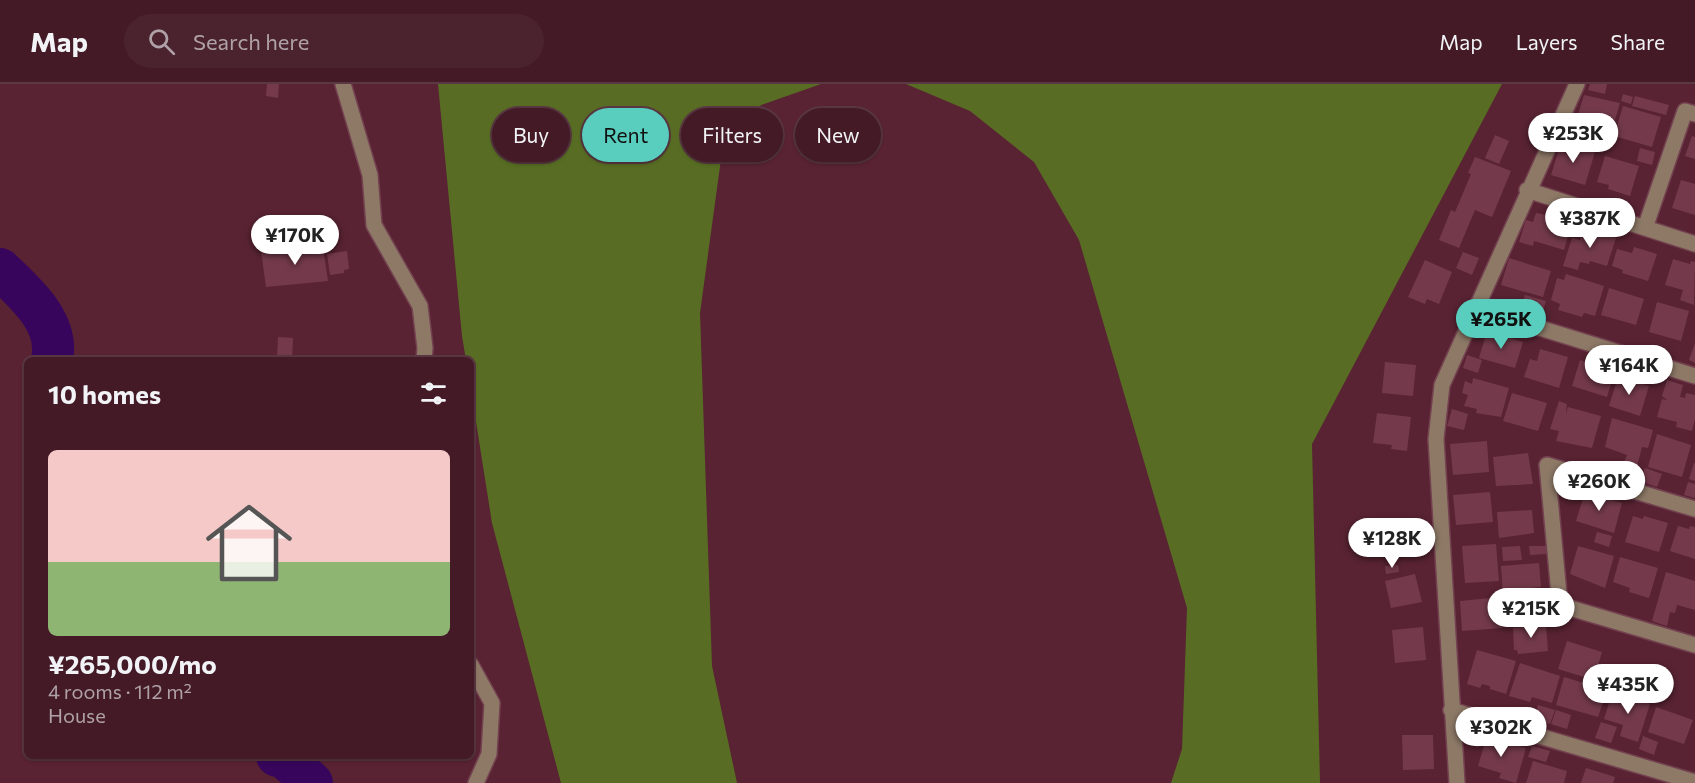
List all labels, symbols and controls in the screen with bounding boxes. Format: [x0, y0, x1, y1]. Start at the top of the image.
search box [124, 14, 544, 68]
text: Map [30, 24, 88, 58]
icon: search [145, 25, 178, 58]
text: Search here [193, 28, 309, 55]
text: Map [1439, 29, 1483, 54]
text: Layers [1516, 29, 1578, 54]
text: Share [1611, 29, 1665, 54]
chip: Buy [492, 108, 570, 162]
chip: Rent [582, 108, 669, 162]
chip: Filters [681, 108, 783, 162]
chip: New [795, 108, 881, 162]
pin: ¥253K [1531, 113, 1615, 164]
text: ¥253K [1542, 120, 1604, 144]
pin: ¥387K [1548, 198, 1632, 249]
text: ¥387K [1559, 205, 1621, 229]
pin: ¥170K [253, 215, 337, 266]
text: ¥170K [265, 222, 325, 246]
pin: ¥265K [1459, 299, 1543, 350]
text: ¥265K [1470, 306, 1532, 330]
pin: ¥164K [1587, 345, 1671, 396]
text: ¥164K [1599, 352, 1659, 376]
icon: filters [417, 377, 450, 410]
text: 10 homes [48, 378, 161, 409]
pin: ¥260K [1557, 461, 1641, 512]
text: ¥260K [1567, 468, 1631, 492]
icon: home [195, 489, 303, 597]
pin: ¥128K [1350, 518, 1434, 569]
text: ¥128K [1362, 525, 1422, 549]
pin: ¥215K [1489, 588, 1573, 639]
text: ¥215K [1502, 595, 1560, 619]
text: ¥265,000/mo [48, 648, 217, 679]
pin: ¥435K [1586, 664, 1670, 715]
text: ¥435K [1597, 671, 1659, 695]
text: 4 rooms · 112 m² [48, 679, 192, 703]
text: House [48, 703, 106, 727]
pin: ¥302K [1459, 707, 1543, 758]
text: ¥302K [1469, 714, 1533, 738]

